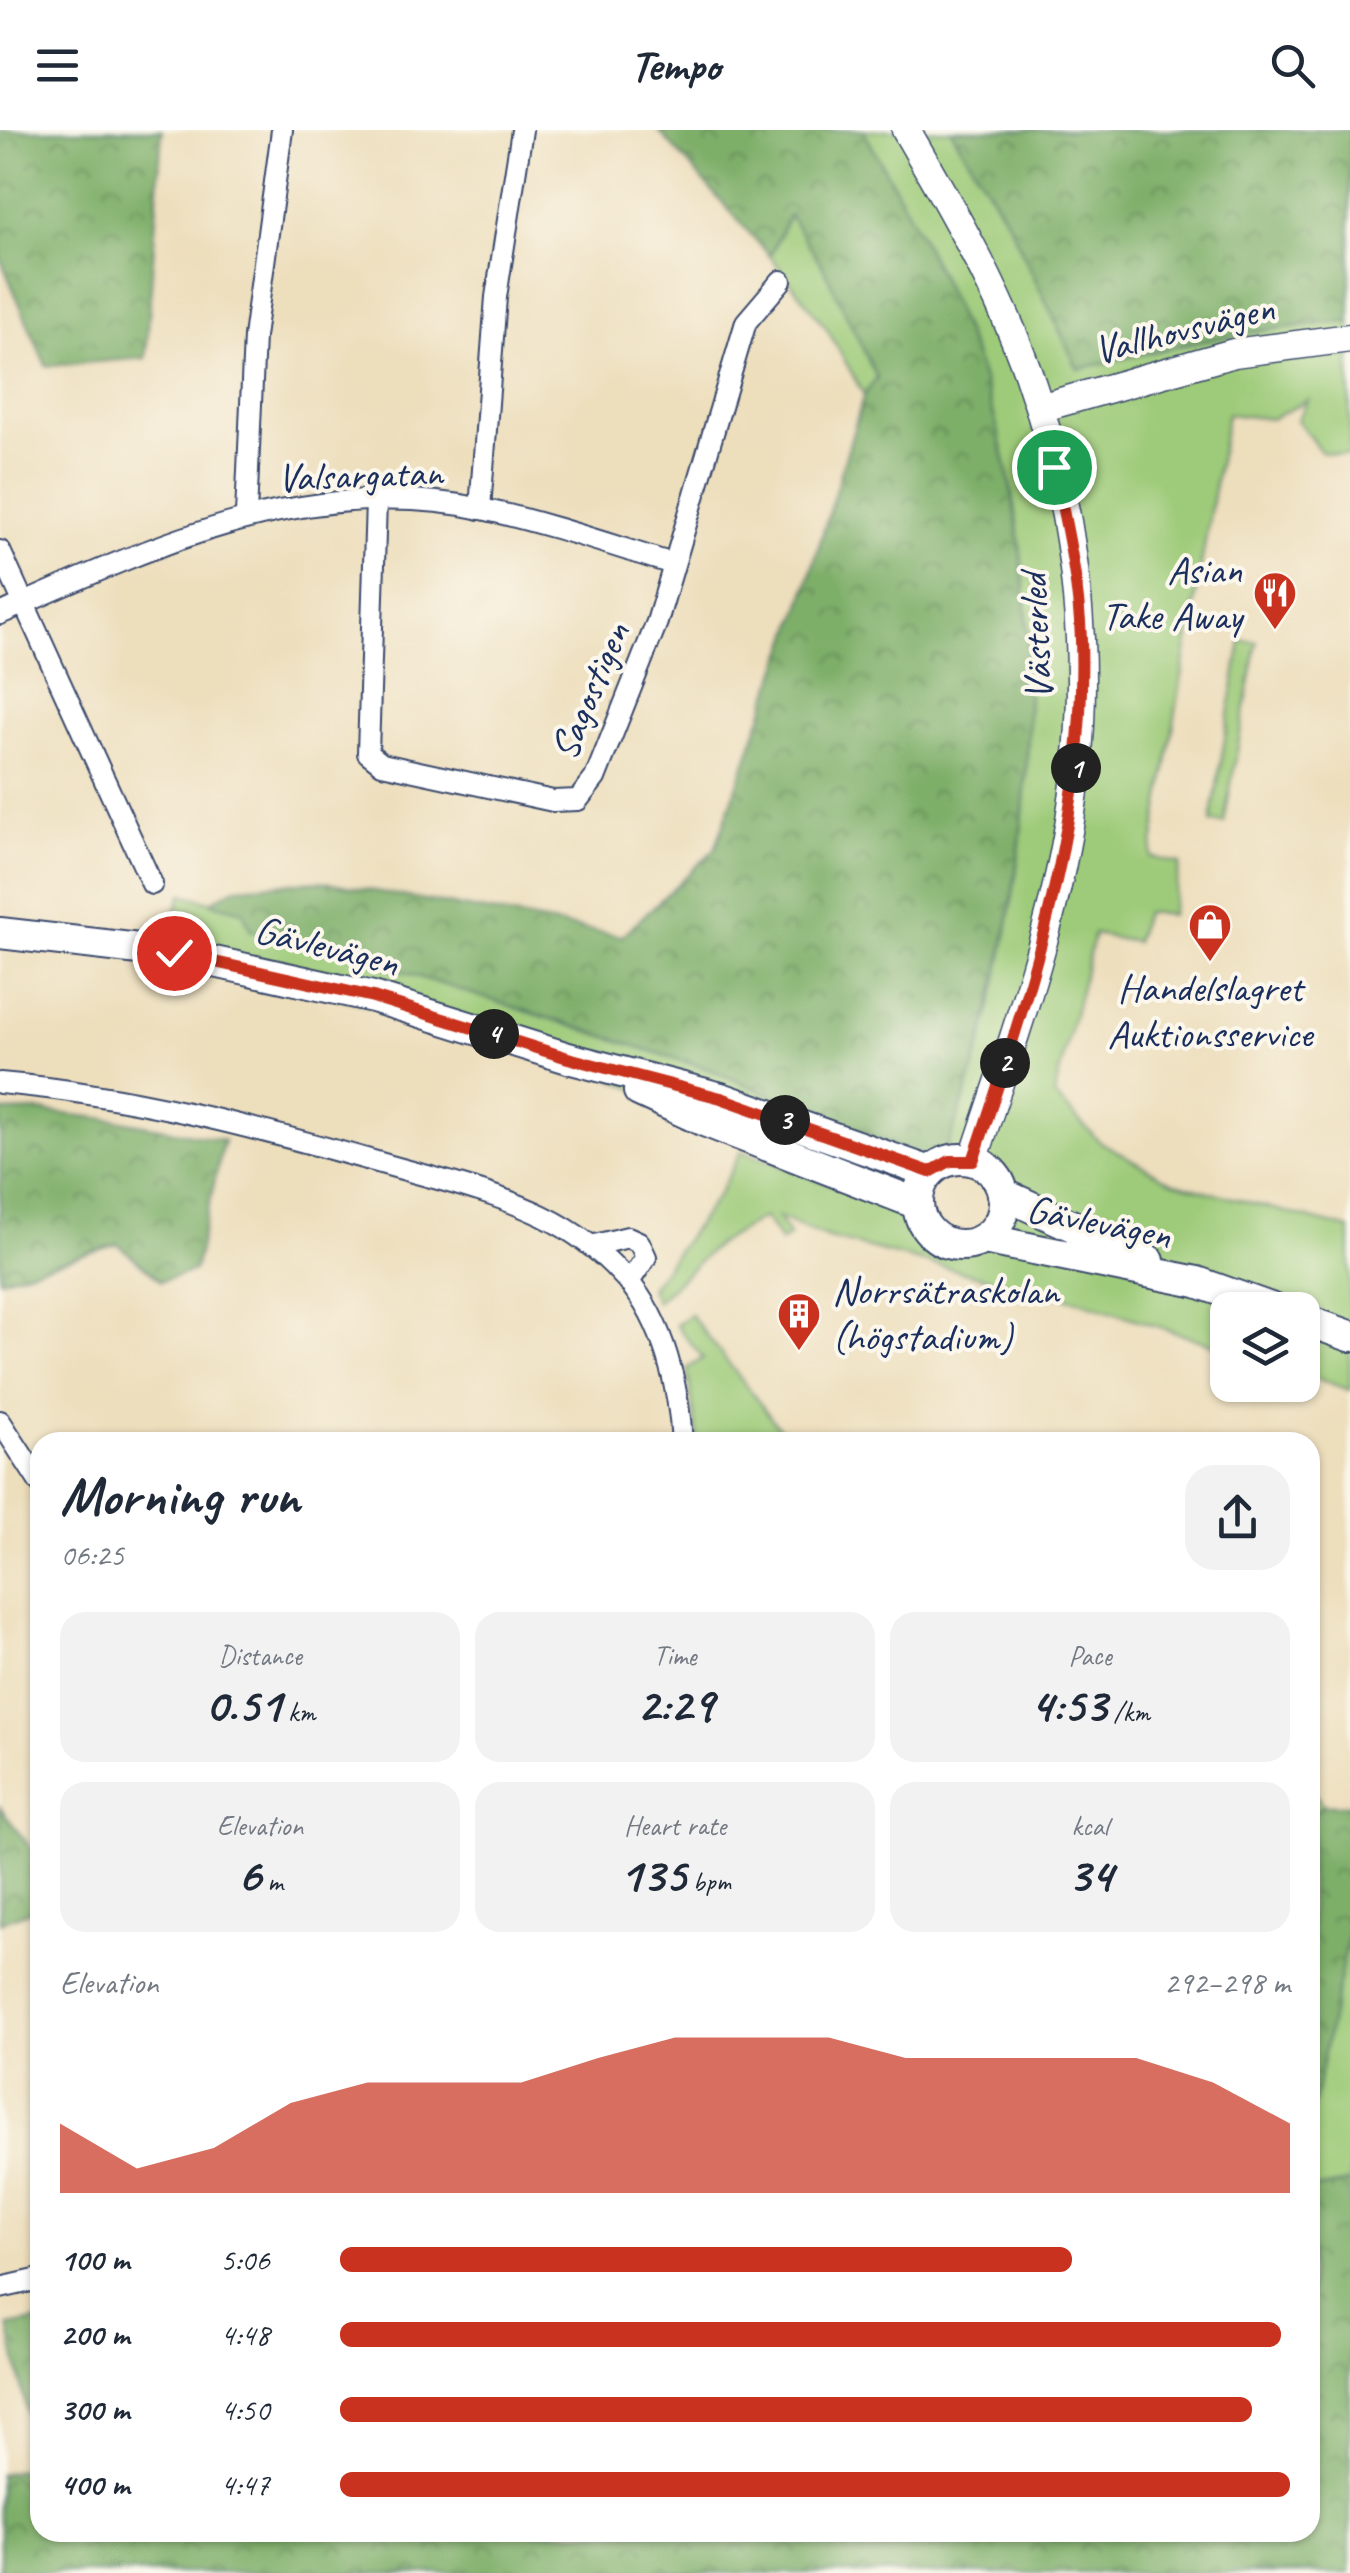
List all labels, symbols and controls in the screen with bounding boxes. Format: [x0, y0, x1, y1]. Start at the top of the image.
text: Tempo [630, 37, 720, 94]
icon: menu [30, 38, 85, 93]
icon: search [1265, 38, 1320, 93]
street label: Vallhovsvägen [1089, 282, 1280, 375]
pin [1012, 425, 1097, 510]
icon: arrive [1027, 440, 1082, 495]
street label: Valsargatan [277, 447, 445, 503]
place label: Asian Take Away [1102, 545, 1245, 641]
street label: Västerled [1007, 566, 1064, 702]
restaurant icon: Asian Take Away [1252, 570, 1298, 631]
street label: Sagostigen [539, 614, 642, 767]
pin: 1 [1051, 743, 1101, 793]
text: 1 [1070, 750, 1082, 785]
shop icon: Handelslagret Auktionsservice [1187, 902, 1233, 963]
street label: Gävlevägen [250, 904, 405, 988]
pin [132, 911, 217, 996]
icon: check [147, 926, 202, 981]
place label: Handelslagret Auktionsservice [1108, 963, 1315, 1059]
pin: 4 [469, 1009, 519, 1059]
text: 4 [488, 1016, 500, 1051]
pin: 2 [980, 1038, 1030, 1088]
text: 2 [999, 1045, 1011, 1080]
pin: 3 [760, 1095, 810, 1145]
text: 3 [779, 1102, 791, 1137]
street label: Gävlevägen [1023, 1184, 1176, 1261]
place label: Norrsätraskolan (högstadium) [832, 1266, 1061, 1362]
building icon: Norrsätraskolan (högstadium) [776, 1291, 822, 1352]
map controls [1210, 1292, 1320, 1402]
button: layers [1210, 1292, 1320, 1402]
text: Morning run [60, 1461, 300, 1531]
button: share [1185, 1465, 1290, 1570]
text: 06:25 [60, 1534, 124, 1575]
text: Distance [218, 1638, 302, 1673]
text: Time [654, 1638, 696, 1673]
text: Pace [1068, 1638, 1112, 1673]
text: 0.51 [205, 1673, 281, 1736]
text: 2:29 [637, 1673, 713, 1736]
text: 4:53 [1030, 1673, 1107, 1736]
text: km [281, 1694, 315, 1729]
text: /km [1107, 1694, 1150, 1729]
text: Elevation [217, 1808, 303, 1843]
text: Heart rate [624, 1808, 726, 1843]
text: kcal [1071, 1808, 1109, 1843]
text: 6 [237, 1843, 261, 1906]
text: 135 [619, 1843, 686, 1906]
text: 34 [1068, 1843, 1113, 1906]
text: m [261, 1864, 283, 1899]
text: bpm [686, 1864, 731, 1899]
text: Elevation [60, 1962, 158, 2003]
text: 292–298 m [1164, 1962, 1290, 2003]
text: 100 m [60, 2239, 129, 2280]
text: 5:06 [220, 2239, 270, 2280]
text: 200 m [60, 2314, 129, 2355]
text: 4:48 [220, 2314, 270, 2355]
text: 300 m [60, 2389, 129, 2430]
text: 4:50 [220, 2389, 270, 2430]
text: 400 m [60, 2464, 129, 2505]
text: 4:47 [220, 2464, 270, 2505]

